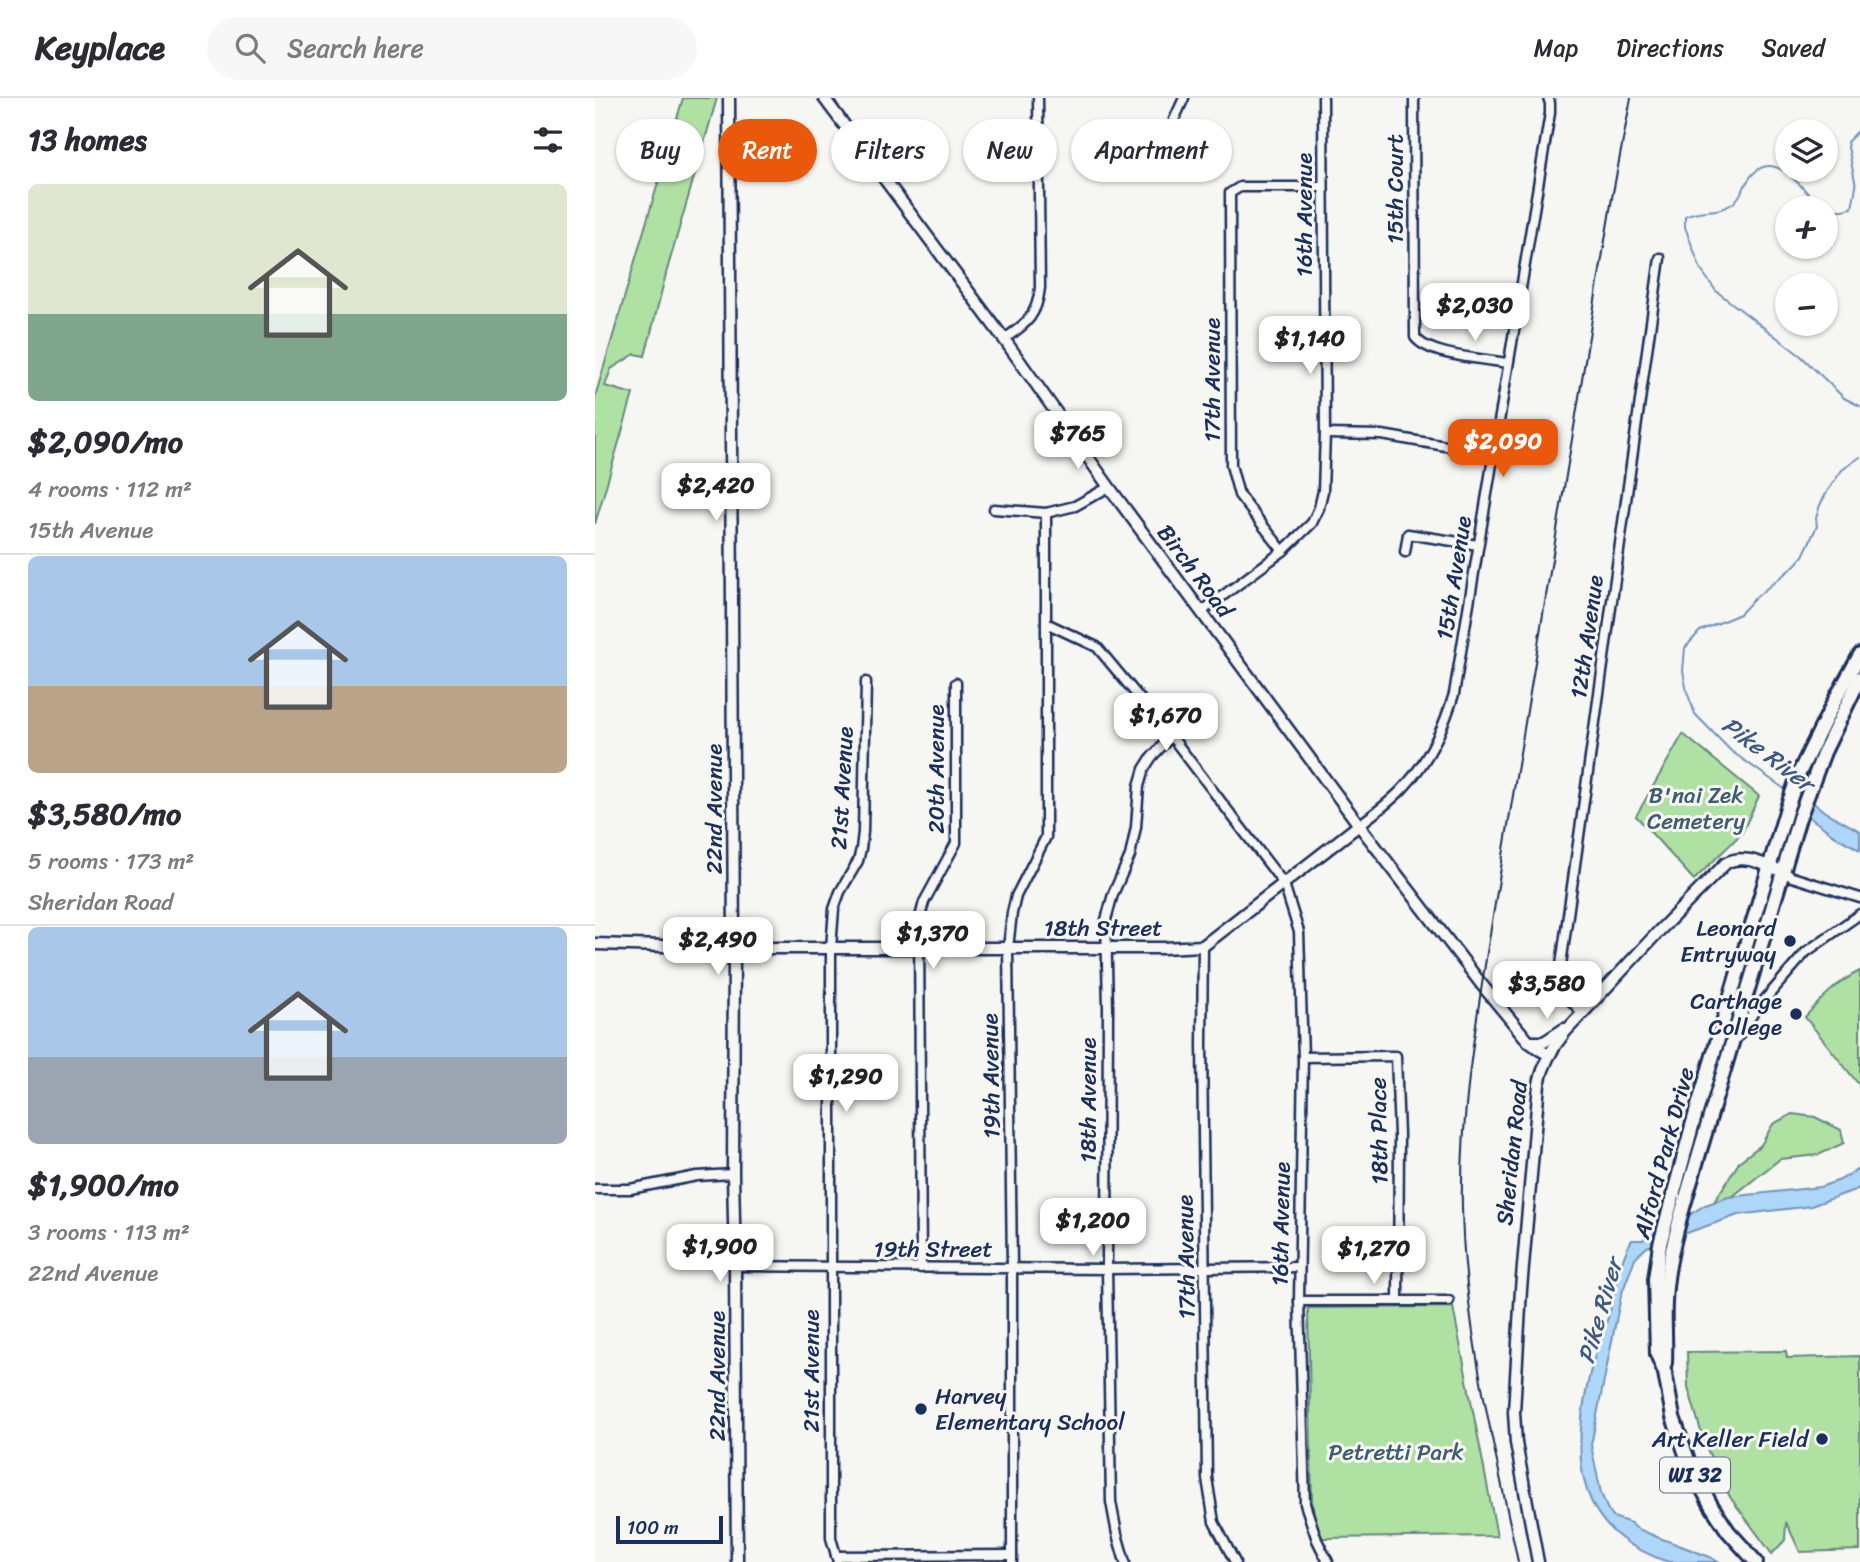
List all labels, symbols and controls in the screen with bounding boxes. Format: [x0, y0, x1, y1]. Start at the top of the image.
search box [207, 17, 697, 80]
text: Keyplace [35, 19, 165, 77]
text: Search here [287, 25, 424, 71]
text: Map [1534, 27, 1578, 69]
text: Directions [1616, 27, 1724, 69]
text: Saved [1762, 27, 1825, 69]
icon: search [231, 29, 269, 67]
text: 13 homes [28, 113, 147, 167]
chip: Buy [616, 119, 704, 182]
chip: Rent [718, 119, 817, 182]
chip: Filters [831, 119, 949, 182]
chip: New [963, 119, 1057, 182]
chip: Apartment [1071, 119, 1232, 182]
map controls [1775, 119, 1838, 336]
button: layers [1775, 119, 1838, 182]
icon: filters [529, 121, 567, 159]
street label: 15th Court [1375, 134, 1416, 244]
street label: 16th Avenue [1284, 153, 1325, 277]
button: + [1775, 196, 1838, 259]
icon: home [235, 230, 361, 356]
button: − [1775, 273, 1838, 336]
pin: $2,030 [1418, 284, 1532, 343]
text: $2,030 [1437, 285, 1513, 326]
pin: $1,140 [1253, 316, 1367, 376]
street label: 17th Avenue [1192, 318, 1233, 442]
text: $1,140 [1275, 318, 1345, 359]
pin: $765 [1037, 412, 1119, 471]
text: $765 [1050, 413, 1106, 454]
text: $2,090/mo [28, 415, 183, 469]
pin: $2,090 [1446, 420, 1560, 479]
text: $2,090 [1464, 421, 1542, 462]
pin: $2,420 [659, 464, 773, 523]
text: $2,420 [677, 465, 755, 506]
text: 4 rooms · 112 m² [28, 469, 192, 510]
text: 15th Avenue [28, 510, 153, 551]
street label: 15th Avenue [1424, 513, 1484, 643]
street label: Birch Road [1146, 515, 1245, 628]
street label: 12th Avenue [1558, 572, 1616, 702]
icon: home [235, 602, 361, 728]
pin: $1,670 [1109, 694, 1223, 753]
text: $1,670 [1130, 695, 1202, 736]
street label: 20th Avenue [916, 704, 957, 834]
water label: Pike River [1713, 705, 1827, 805]
street label: 21st Avenue [818, 725, 866, 851]
street label: 22nd Avenue [694, 744, 735, 874]
park label: B'nai Zek Cemetery [1647, 775, 1745, 842]
text: $3,580/mo [28, 787, 181, 841]
text: 5 rooms · 173 m² [28, 841, 194, 882]
text: Sheridan Road [28, 882, 173, 923]
street label: 18th Street [1044, 908, 1162, 949]
place label: Leonard Entryway [1680, 908, 1778, 975]
pin: $1,370 [876, 912, 990, 971]
text: $1,370 [897, 913, 969, 954]
pin: $2,490 [661, 918, 775, 977]
text: $2,490 [679, 919, 757, 960]
marker: Leonard Entryway [1782, 933, 1798, 949]
pin: $3,580 [1490, 962, 1604, 1021]
text: $3,580 [1509, 963, 1585, 1004]
icon: home [235, 973, 361, 1099]
place label: Carthage College [1690, 981, 1782, 1048]
marker: Carthage College [1788, 1006, 1804, 1022]
street label: 19th Avenue [969, 1013, 1013, 1139]
street label: 18th Avenue [1068, 1037, 1109, 1163]
pin: $1,290 [789, 1054, 903, 1114]
text: $1,290 [809, 1056, 883, 1097]
street label: Alford Park Drive [1621, 1063, 1707, 1244]
street label: 18th Place [1358, 1077, 1400, 1185]
street label: Sheridan Road [1484, 1077, 1540, 1227]
text: $1,900/mo [28, 1158, 179, 1212]
street label: 16th Avenue [1259, 1161, 1303, 1287]
street label: 17th Avenue [1164, 1194, 1208, 1320]
pin: $1,200 [1036, 1198, 1150, 1258]
text: $1,200 [1056, 1200, 1130, 1241]
text: 3 rooms · 113 m² [28, 1212, 190, 1253]
pin: $1,900 [663, 1224, 777, 1284]
text: $1,900 [683, 1226, 757, 1267]
pin: $1,270 [1317, 1226, 1431, 1286]
text: $1,270 [1338, 1228, 1410, 1269]
street label: 19th Street [874, 1229, 992, 1270]
water label: Pike River [1565, 1250, 1636, 1368]
text: 22nd Avenue [28, 1253, 158, 1294]
street label: 21st Avenue [791, 1309, 832, 1433]
street label: 22nd Avenue [697, 1311, 738, 1441]
place label: Harvey Elementary School [935, 1376, 1125, 1443]
marker: Harvey Elementary School [913, 1401, 929, 1417]
place label: Art Keller Field [1651, 1419, 1810, 1460]
marker: Art Keller Field [1814, 1431, 1830, 1447]
park label: Petretti Park [1328, 1432, 1464, 1473]
road number: WI 32 [1660, 1458, 1730, 1492]
text: 100 m [627, 1511, 679, 1544]
scale bar [616, 1513, 723, 1545]

